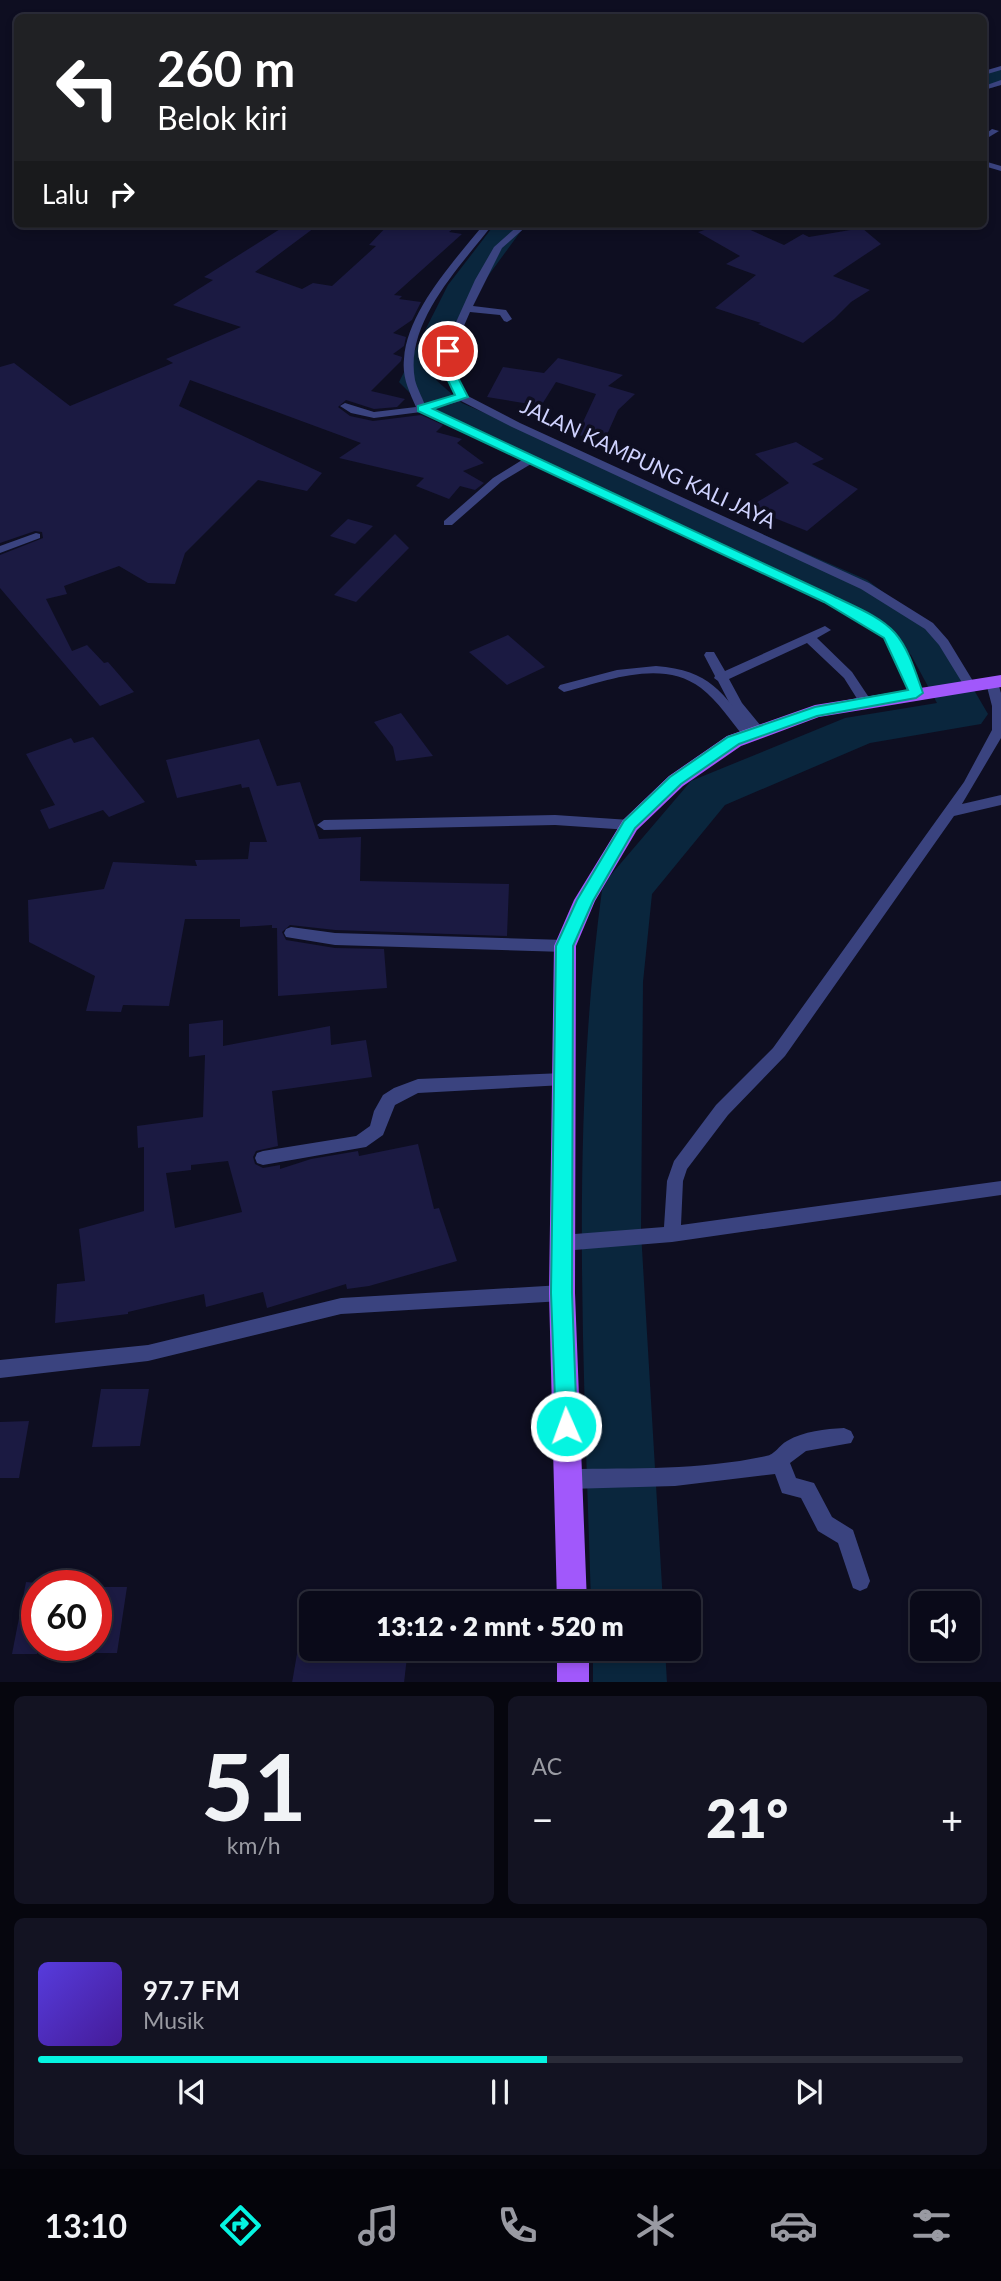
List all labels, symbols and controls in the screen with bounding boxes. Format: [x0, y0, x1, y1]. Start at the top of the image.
text: 260 m [157, 39, 295, 97]
icon: left [42, 42, 133, 133]
text: Belok kiri [157, 98, 288, 137]
icon: right [103, 175, 141, 213]
text: Lalu [42, 178, 89, 210]
pin [418, 321, 478, 381]
icon: arrive [429, 332, 467, 370]
street label: JALAN KAMPUNG KALI JAYA [517, 392, 781, 533]
position arrow [529, 1389, 603, 1463]
speed limit sign: 60 [21, 1570, 112, 1661]
map controls [910, 1591, 980, 1661]
button: sound [910, 1591, 980, 1661]
text: 13:12 · 2 mnt · 520 m [376, 1610, 624, 1642]
text: 51 [201, 1731, 307, 1840]
text: AC [532, 1752, 562, 1780]
text: 21° [706, 1787, 788, 1849]
text: − [532, 1796, 554, 1842]
text: + [941, 1796, 963, 1842]
text: km/h [227, 1831, 281, 1859]
text: 97.7 FM [143, 1974, 240, 2006]
text: Musik [143, 2006, 204, 2034]
icon: previous [173, 2073, 211, 2111]
icon: pause [481, 2073, 519, 2111]
icon: next [790, 2073, 828, 2111]
icon: directions [216, 2201, 265, 2250]
icon: music [354, 2201, 403, 2250]
icon: phone [493, 2201, 542, 2250]
icon: climate [631, 2201, 680, 2250]
icon: car [769, 2201, 818, 2250]
icon: filters [907, 2201, 956, 2250]
text: 13:10 [45, 2206, 127, 2245]

